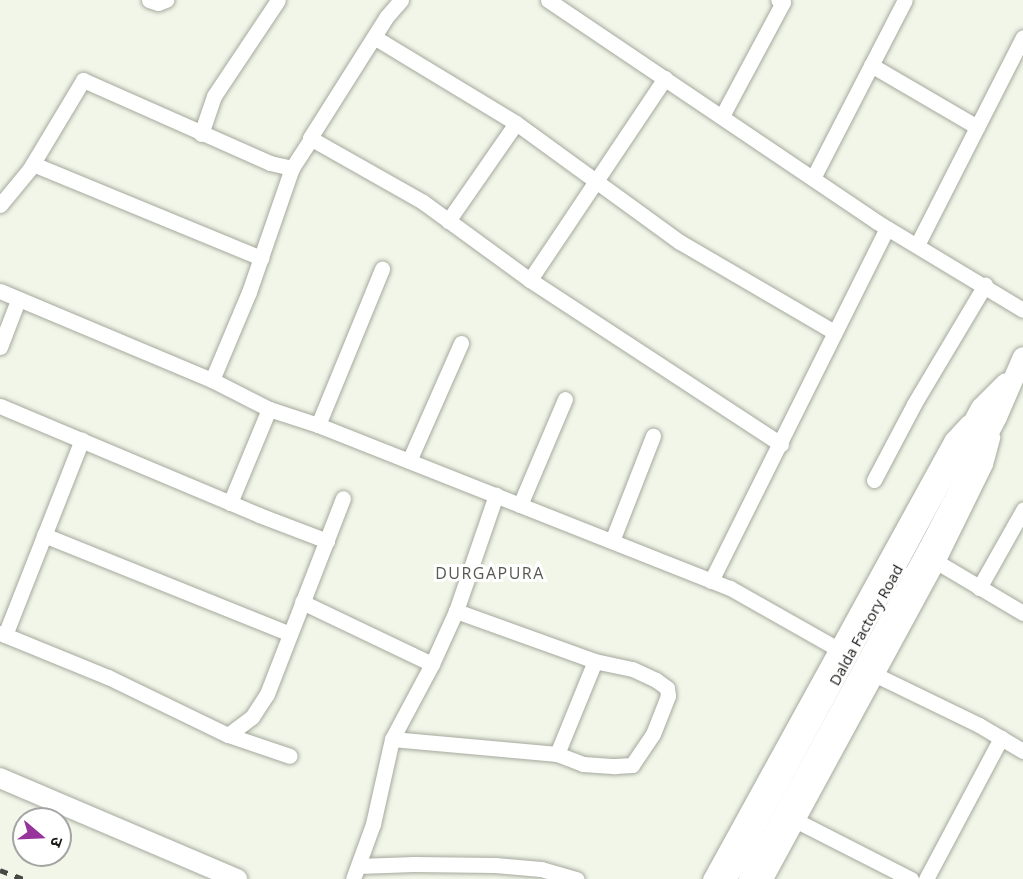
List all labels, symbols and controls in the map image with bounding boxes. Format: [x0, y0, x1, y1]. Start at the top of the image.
street label: Dalda Factory Road [825, 561, 907, 689]
district label: DURGAPURA [435, 563, 545, 583]
north arrow [12, 807, 72, 867]
text: उ [45, 834, 69, 850]

